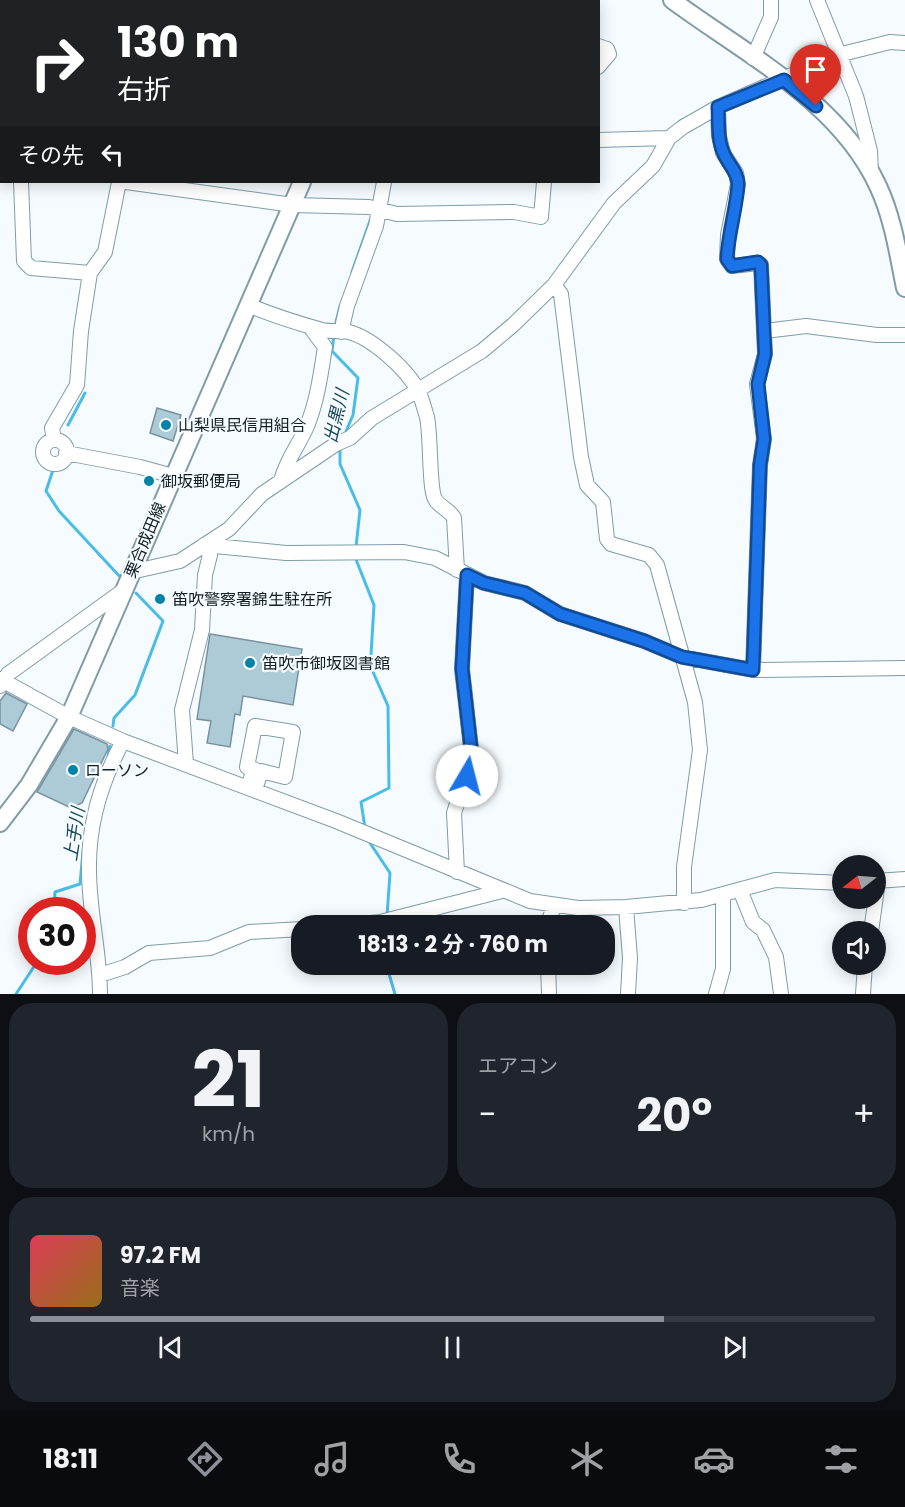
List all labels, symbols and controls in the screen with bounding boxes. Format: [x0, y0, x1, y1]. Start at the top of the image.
text: 130 m [117, 13, 239, 72]
icon: right [18, 24, 96, 102]
pin [790, 44, 841, 106]
icon: arrive [799, 53, 832, 86]
text: 右折 [117, 71, 171, 108]
icon: left [96, 138, 129, 171]
text: その先 [18, 140, 84, 171]
water label: 出黒川 [317, 385, 355, 445]
place label: 山梨県民信用組合 [178, 414, 306, 437]
marker: 山梨県民信用組合 [159, 418, 173, 432]
place label: 御坂郵便局 [161, 470, 241, 493]
marker: 御坂郵便局 [142, 474, 156, 488]
street label: 栗合成田線 [119, 499, 171, 581]
place label: 笛吹警察署錦生駐在所 [172, 588, 332, 611]
marker: 笛吹警察署錦生駐在所 [153, 592, 167, 606]
place label: 笛吹市御坂図書館 [262, 652, 390, 675]
marker: 笛吹市御坂図書館 [243, 656, 257, 670]
position arrow [435, 744, 499, 808]
place label: ローソン [85, 759, 149, 782]
marker: ローソン [66, 763, 80, 777]
water label: 上手川 [57, 803, 91, 863]
north arrow [832, 855, 886, 909]
map controls [832, 855, 886, 975]
speed limit sign: 30 [18, 897, 96, 975]
button: sound [832, 921, 886, 975]
text: 18:13 · 2 分 · 760 m [358, 929, 548, 960]
text: 21 [192, 1025, 265, 1134]
text: エアコン [478, 1052, 558, 1080]
text: 20° [636, 1084, 712, 1147]
text: − [478, 1091, 496, 1138]
text: + [852, 1091, 875, 1138]
text: km/h [202, 1120, 255, 1148]
text: 97.2 FM [120, 1240, 201, 1271]
text: 音楽 [120, 1274, 160, 1302]
icon: previous [154, 1331, 187, 1364]
icon: pause [436, 1331, 469, 1364]
icon: next [718, 1331, 751, 1364]
icon: directions [184, 1438, 226, 1480]
icon: music [311, 1438, 353, 1480]
icon: phone [438, 1438, 480, 1480]
icon: climate [566, 1438, 608, 1480]
icon: car [693, 1438, 735, 1480]
icon: filters [820, 1438, 862, 1480]
text: 18:11 [43, 1440, 98, 1477]

